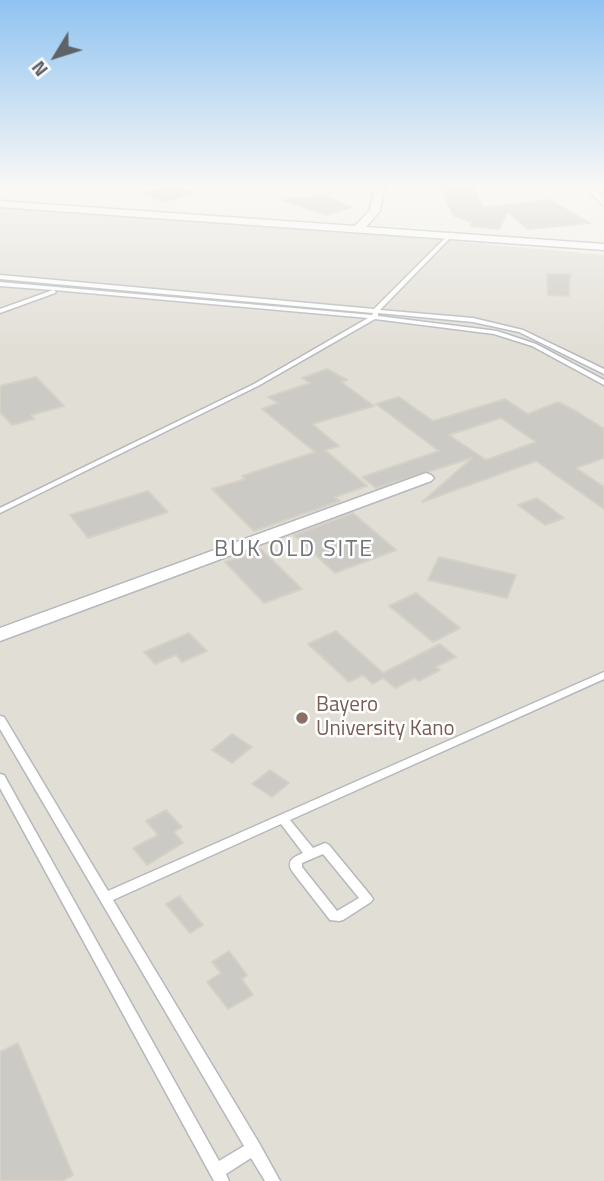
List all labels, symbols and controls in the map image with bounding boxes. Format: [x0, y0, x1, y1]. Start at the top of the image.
north arrow [21, 21, 91, 91]
text: N [24, 55, 55, 83]
district label: BUK OLD SITE [215, 536, 373, 564]
place label: Bayero University Kano [316, 693, 455, 743]
marker: Bayero University Kano [294, 710, 310, 726]

